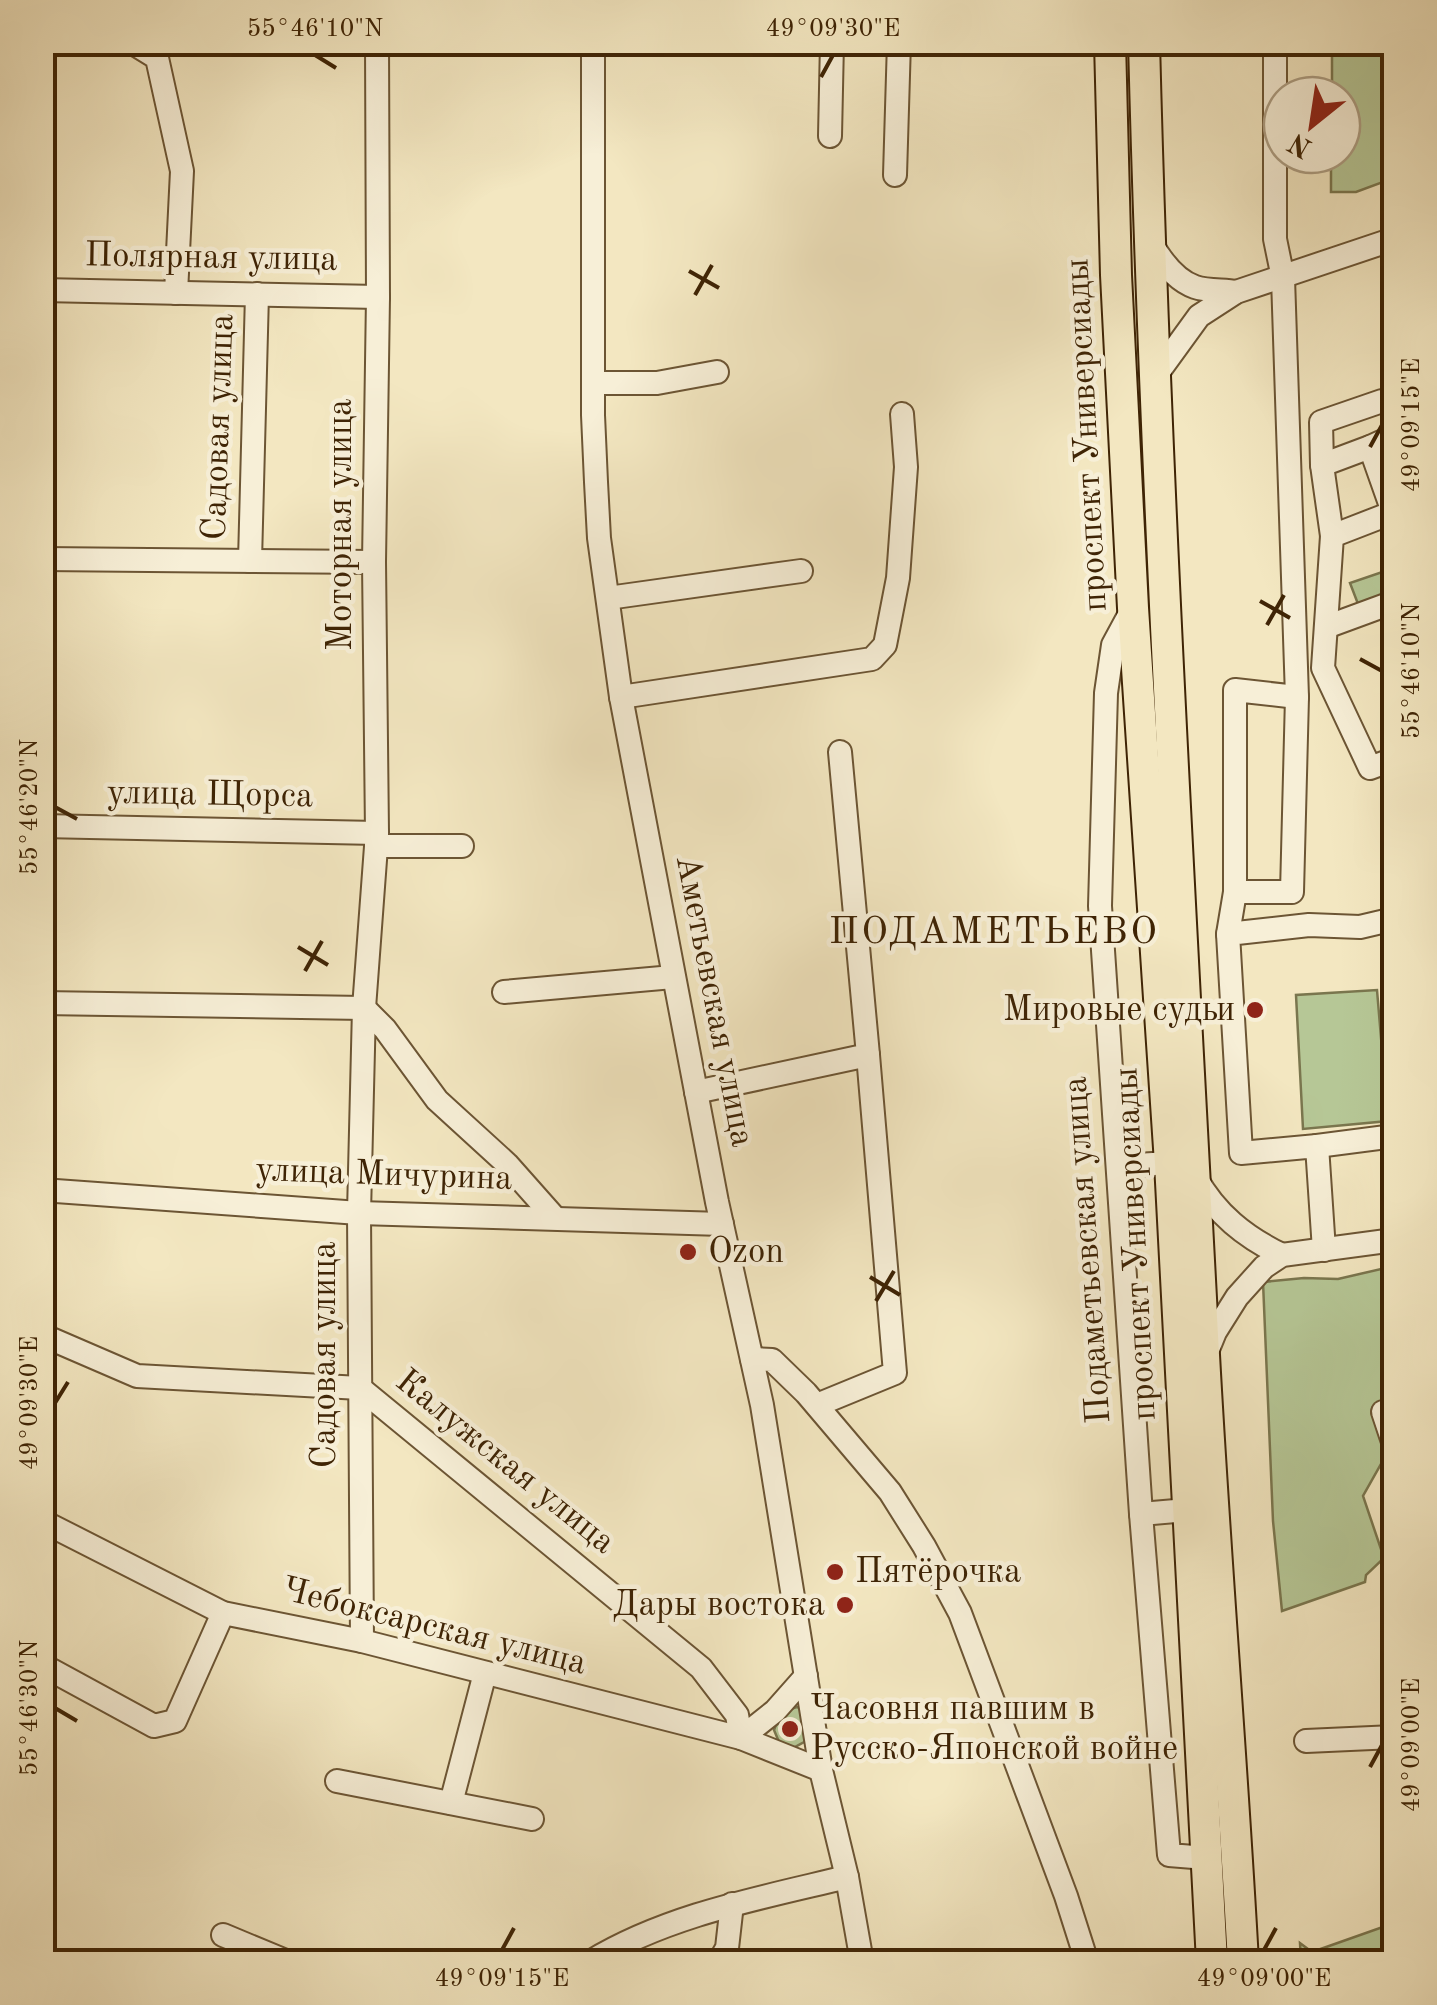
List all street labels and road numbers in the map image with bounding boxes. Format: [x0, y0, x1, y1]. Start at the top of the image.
street label: Полярная улица [84, 238, 338, 278]
street label: проспект Универсиады [1060, 257, 1114, 613]
street label: Садовая улица [198, 313, 240, 541]
street label: Моторная улица [324, 399, 359, 651]
street label: улица Щорса [107, 776, 313, 814]
street label: Аметьевская улица [669, 852, 759, 1150]
street label: проспект Универсиады [1109, 1066, 1163, 1422]
street label: Подаметьевская улица [1058, 1075, 1118, 1425]
street label: улица Мичурина [255, 1153, 513, 1197]
street label: Садовая улица [308, 1242, 343, 1468]
street label: Калужская улица [389, 1363, 621, 1561]
street label: Чебоксарская улица [278, 1572, 590, 1682]

